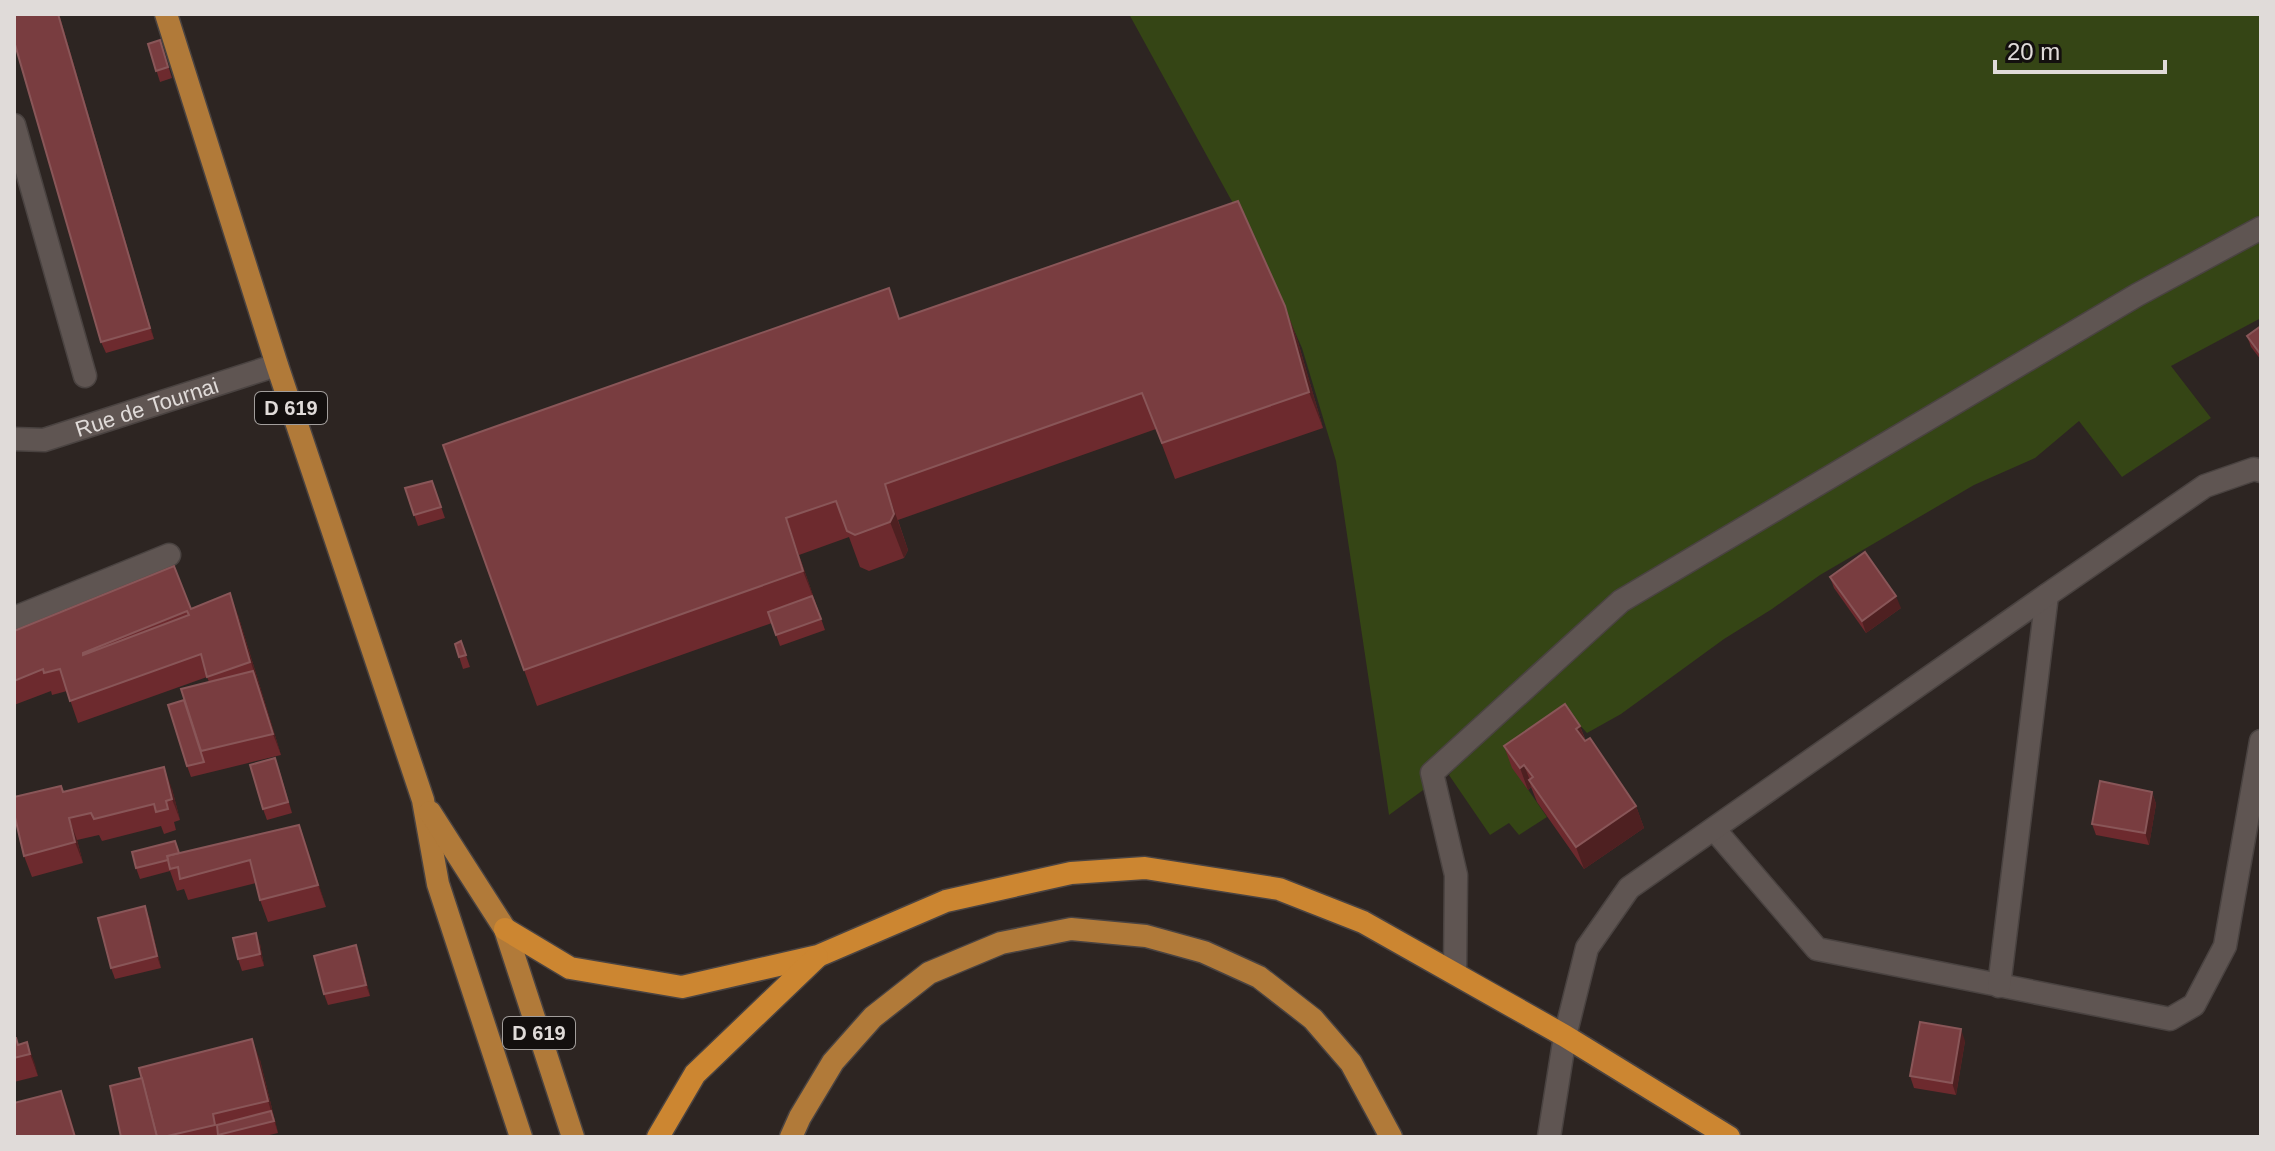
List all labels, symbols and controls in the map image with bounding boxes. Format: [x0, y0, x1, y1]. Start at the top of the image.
scale bar [1995, 24, 2165, 74]
text: 20 m [2007, 38, 2060, 65]
street label: Rue de Tournai [72, 373, 222, 442]
road number: D 619 [255, 392, 327, 424]
road number: D 619 [503, 1017, 575, 1049]

